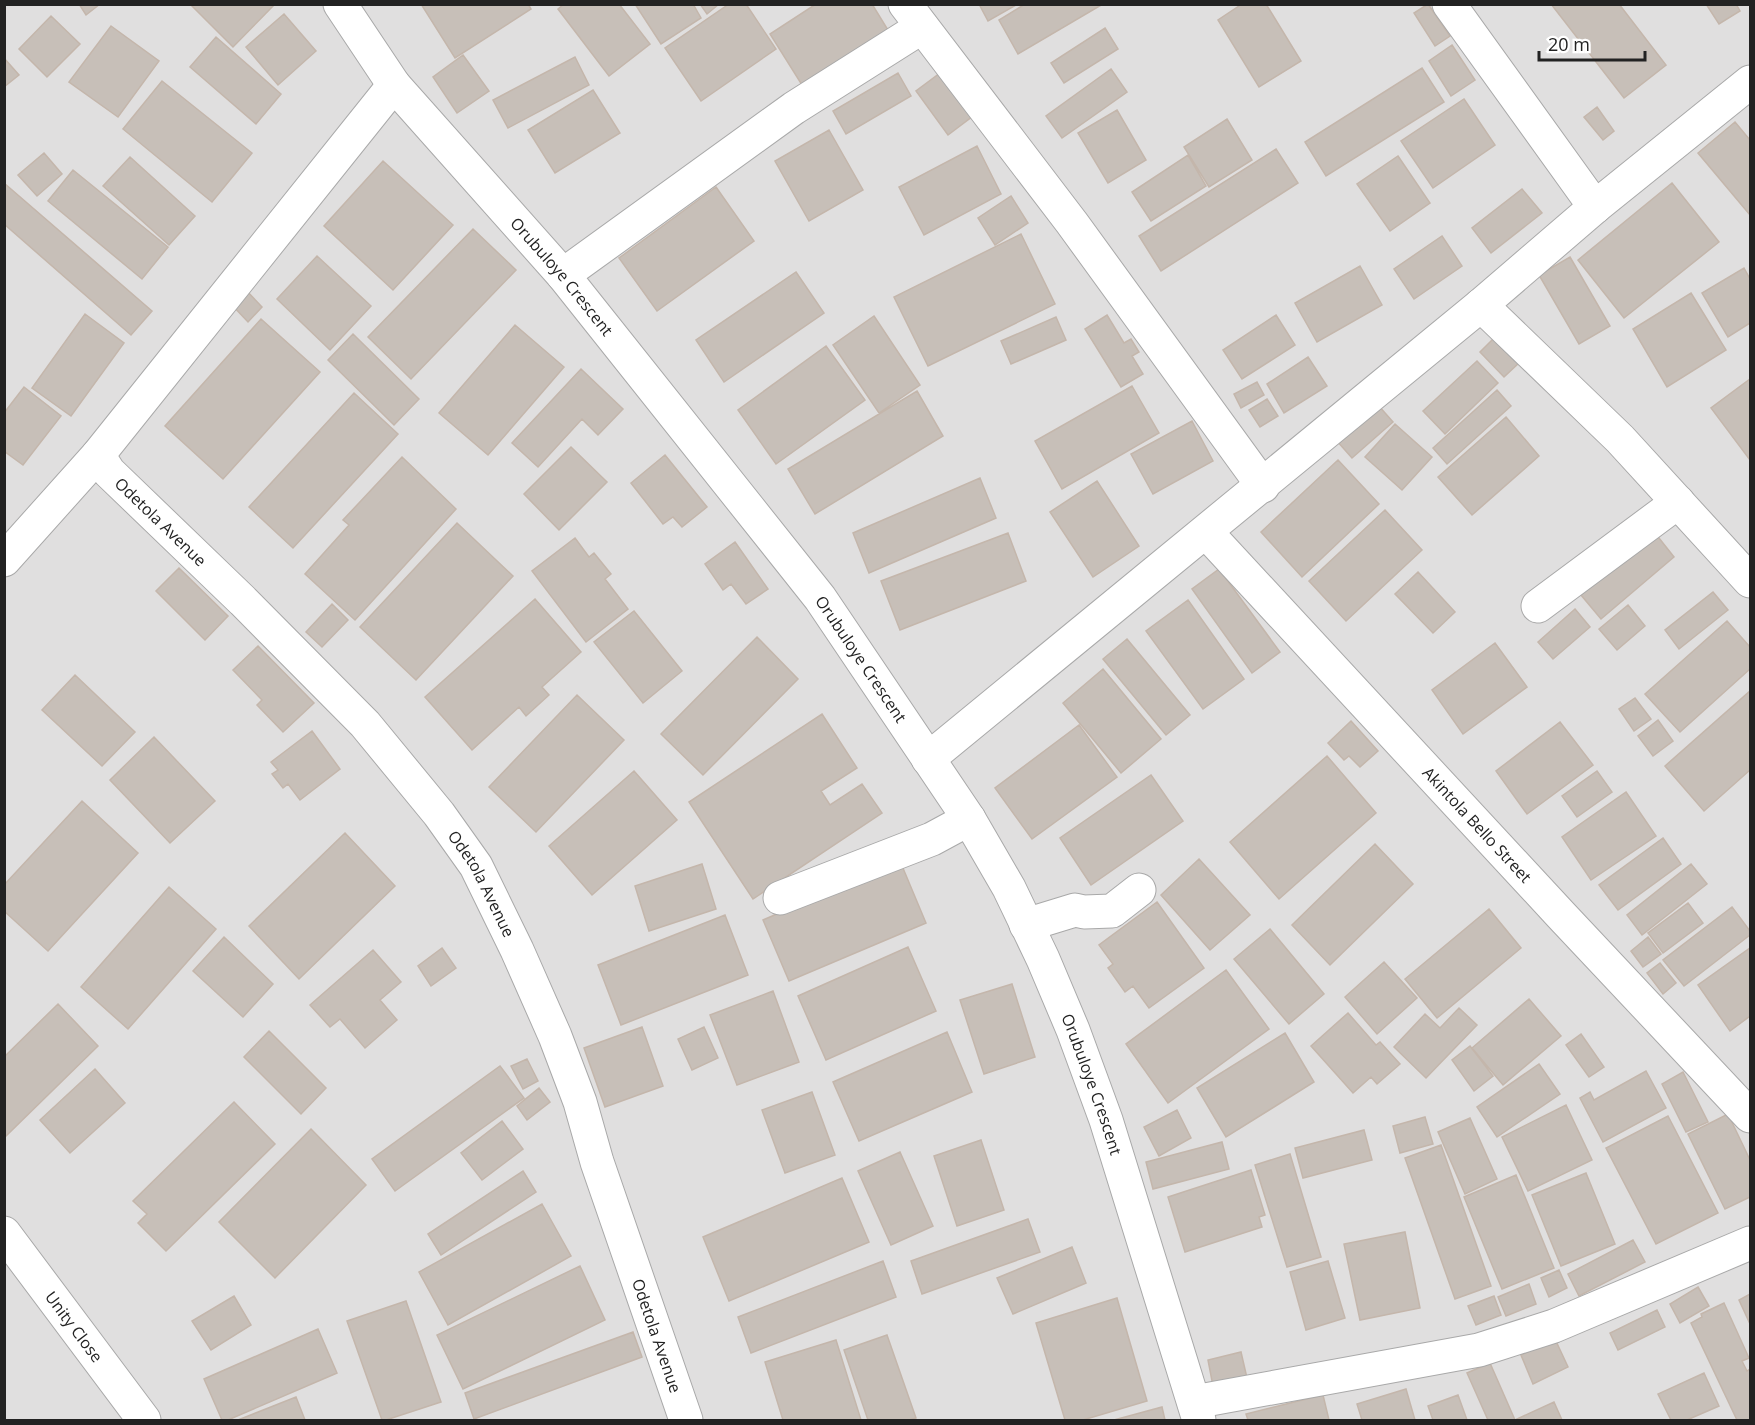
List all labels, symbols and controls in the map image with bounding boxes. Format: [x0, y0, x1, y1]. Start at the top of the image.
scale bar [1539, 24, 1646, 62]
text: 20 m [1548, 32, 1590, 56]
street label: Orubuloye Crescent [506, 212, 618, 341]
street label: Odetola Avenue [110, 472, 211, 571]
street label: Orubuloye Crescent [810, 591, 912, 727]
street label: Akintola Bello Street [1418, 762, 1537, 888]
street label: Odetola Avenue [443, 826, 520, 941]
street label: Orubuloye Crescent [1056, 1010, 1127, 1158]
street label: Odetola Avenue [627, 1276, 687, 1396]
street label: Unity Close [40, 1287, 108, 1367]

